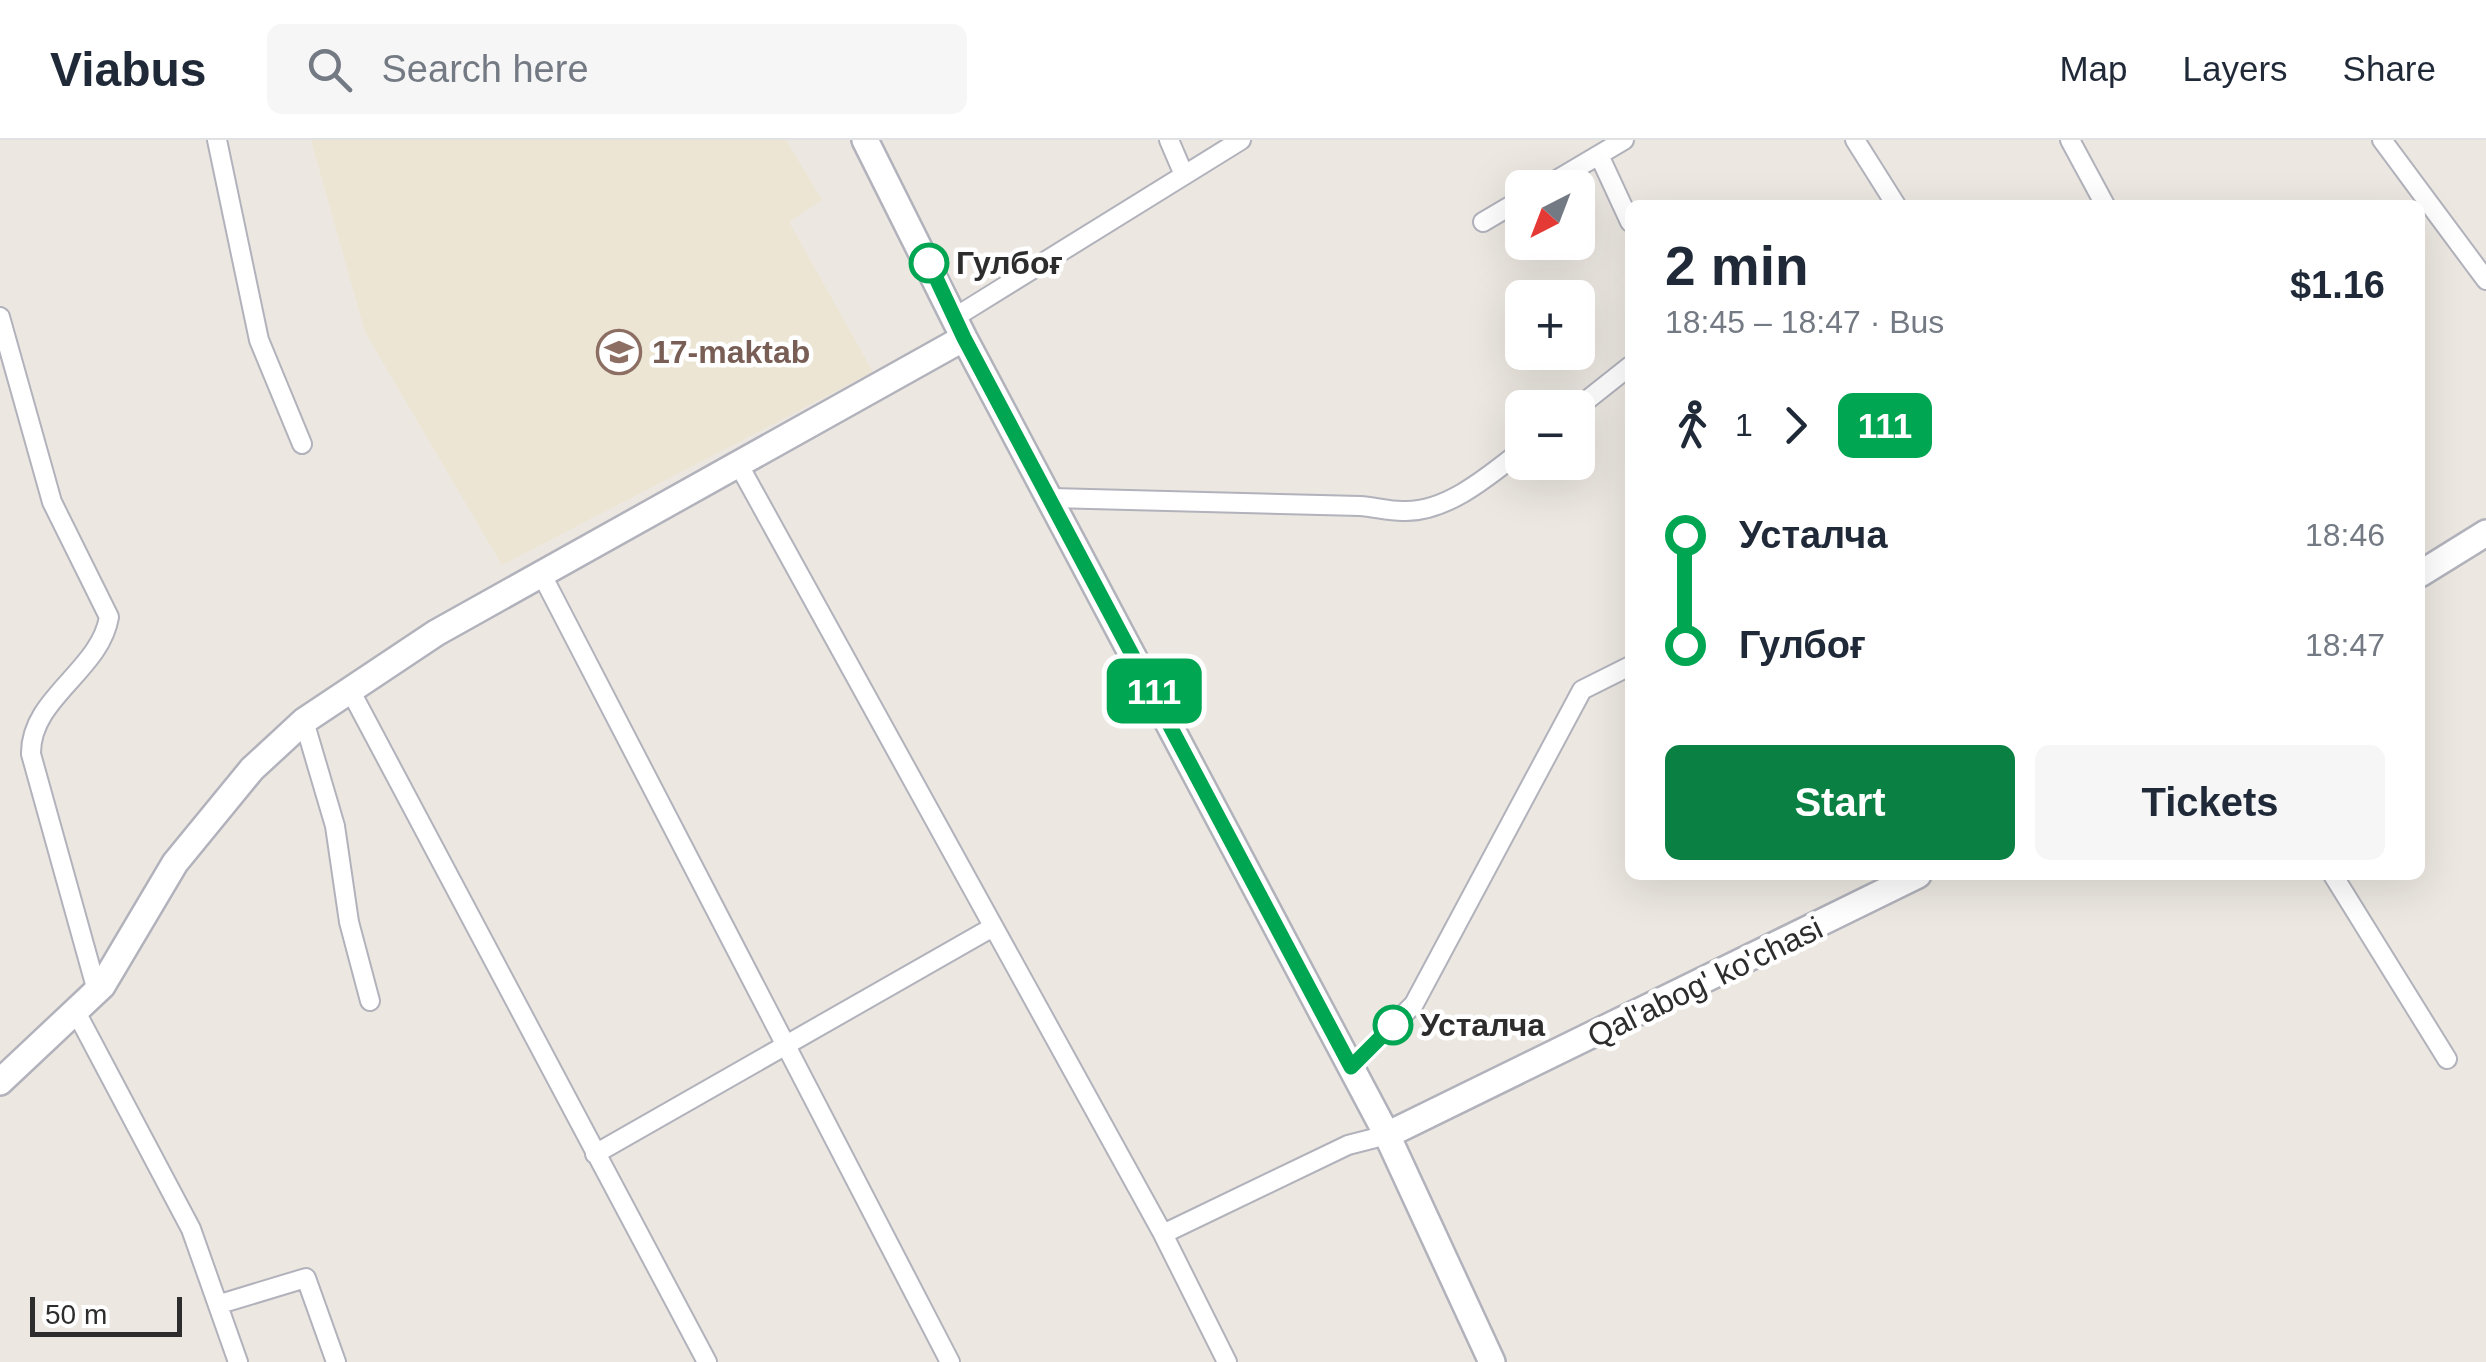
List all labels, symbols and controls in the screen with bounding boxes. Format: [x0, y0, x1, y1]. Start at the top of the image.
search box [267, 24, 967, 114]
icon: search [302, 42, 357, 97]
text: Viabus [50, 43, 207, 96]
text: Search here [382, 48, 589, 90]
text: Map [2059, 49, 2128, 88]
text: Layers [2183, 49, 2288, 88]
text: Share [2343, 49, 2436, 88]
north arrow [1505, 170, 1595, 260]
map controls [1505, 170, 1595, 480]
text: 2 min [1665, 235, 1809, 297]
marker: Гулбоғ [910, 244, 948, 282]
place label: Гулбоғ [956, 245, 1063, 281]
text: $1.16 [2290, 264, 2385, 306]
button: + [1505, 280, 1595, 370]
text: 18:45 – 18:47 · Bus [1665, 304, 1944, 340]
school or university icon: 17-maktab [596, 329, 642, 375]
place label: 17-maktab [652, 334, 810, 370]
button: − [1505, 390, 1595, 480]
icon: walk [1665, 398, 1720, 453]
icon: forward [1768, 398, 1823, 453]
text: 111 [1858, 406, 1912, 445]
text: 1 [1735, 407, 1753, 443]
text: Усталча [1739, 514, 1888, 556]
text: 18:46 [2305, 517, 2385, 553]
text: Гулбоғ [1739, 624, 1866, 666]
text: 18:47 [2305, 627, 2385, 663]
line badge: 111 [1096, 658, 1212, 724]
text: 111 [1127, 672, 1181, 711]
button: Start [1665, 745, 2015, 860]
button: Tickets [2035, 745, 2385, 860]
street label: Qal'abog' ko'chasi [1582, 910, 1828, 1054]
marker: Усталча [1374, 1006, 1412, 1044]
place label: Усталча [1420, 1007, 1545, 1043]
scale bar [30, 1292, 182, 1336]
text: 50 m [45, 1299, 107, 1330]

